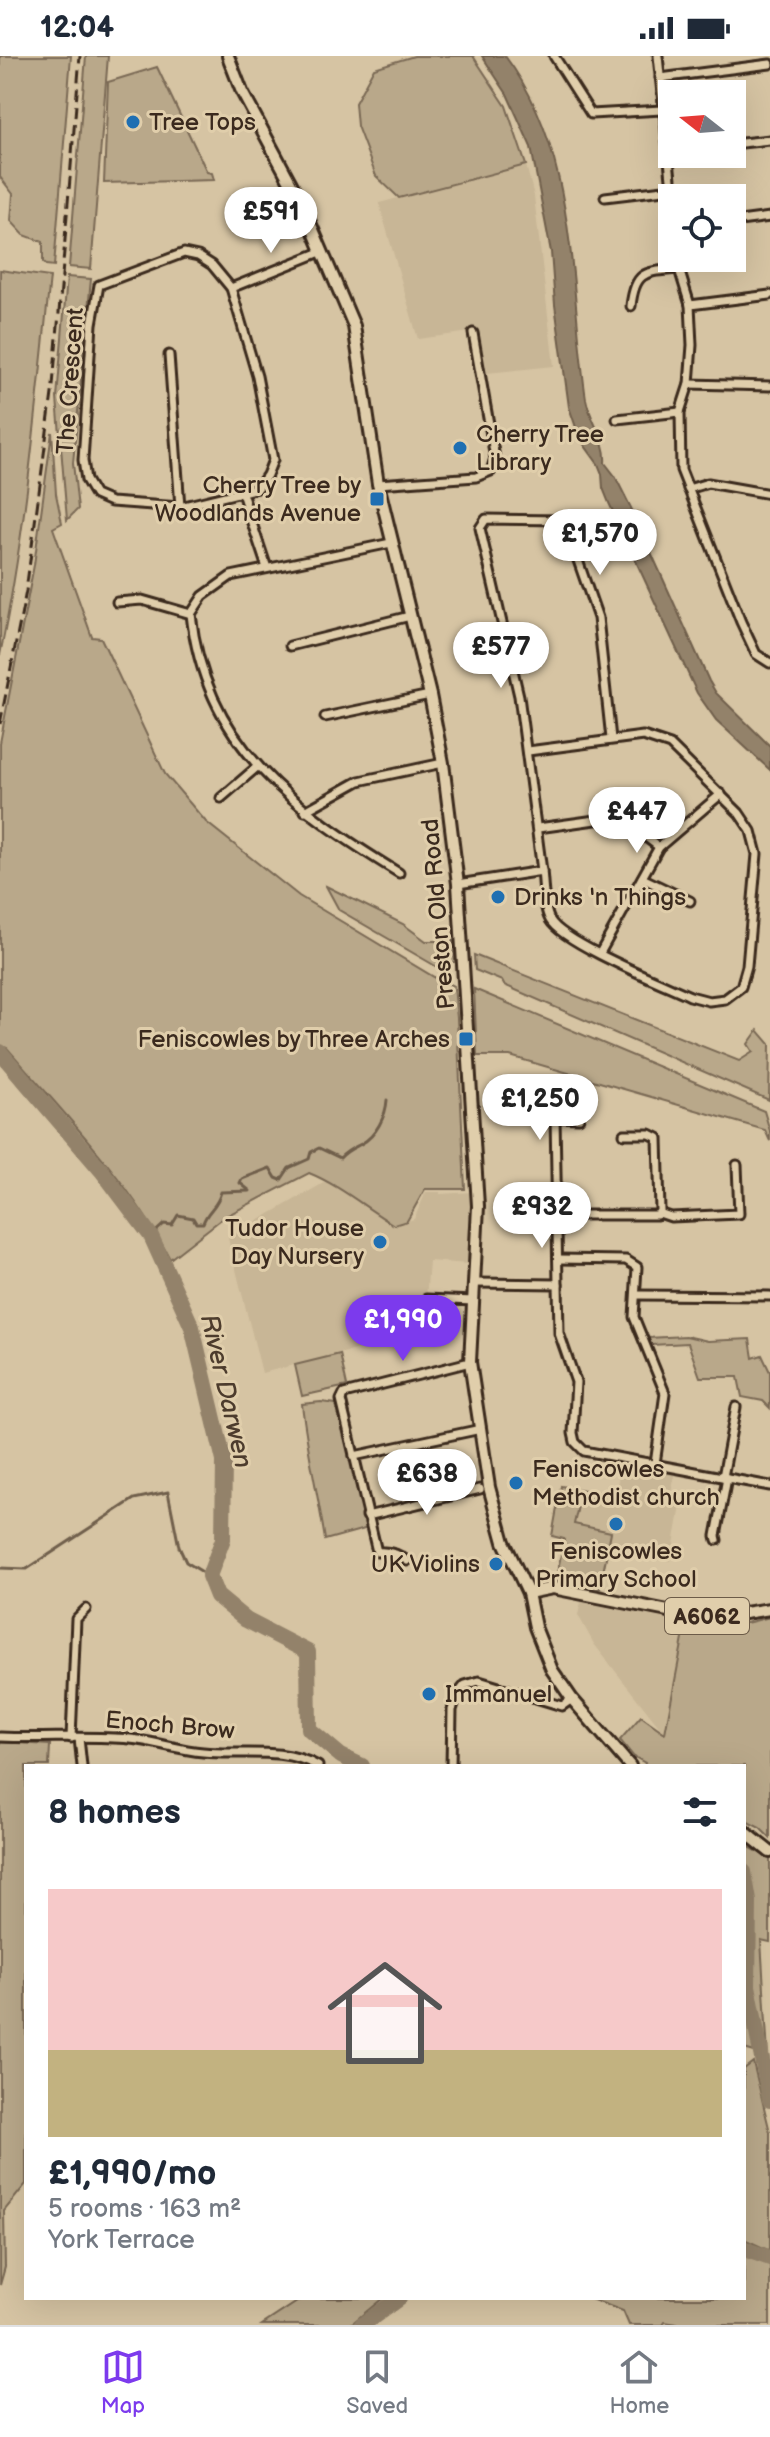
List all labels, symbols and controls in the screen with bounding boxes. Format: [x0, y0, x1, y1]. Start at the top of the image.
text: 12:04 [40, 10, 114, 46]
north arrow [658, 80, 746, 168]
map controls [658, 80, 746, 272]
place label: Tree Tops [149, 108, 256, 137]
marker: Tree Tops [124, 113, 142, 131]
button: locate [658, 184, 746, 272]
pin: £591 [224, 187, 318, 255]
text: £591 [242, 197, 300, 228]
street label: The Crescent [51, 306, 90, 455]
place label: Cherry Tree Library [476, 420, 604, 477]
marker: Cherry Tree Library [451, 439, 469, 457]
place label: Cherry Tree by Woodlands Avenue [155, 471, 361, 528]
marker: Cherry Tree by Woodlands Avenue [368, 490, 386, 508]
pin: £1,570 [535, 509, 665, 577]
text: £1,570 [561, 519, 639, 550]
pin: £577 [454, 622, 548, 690]
text: £577 [471, 632, 531, 663]
pin: £447 [590, 787, 684, 855]
text: £447 [606, 797, 668, 828]
street label: Preston Old Road [416, 817, 461, 1011]
place label: Drinks 'n Things [514, 883, 686, 912]
marker: Drinks 'n Things [489, 888, 507, 906]
place label: Feniscowles by Three Arches [138, 1025, 450, 1054]
marker: Feniscowles by Three Arches [457, 1030, 475, 1048]
pin: £1,250 [475, 1074, 605, 1142]
text: £1,250 [500, 1084, 580, 1115]
pin: £932 [495, 1182, 589, 1250]
text: £932 [511, 1192, 573, 1223]
place label: Tudor House Day Nursery [225, 1214, 364, 1271]
marker: Tudor House Day Nursery [371, 1233, 389, 1251]
pin: £1,990 [338, 1295, 468, 1363]
text: £1,990 [363, 1305, 443, 1336]
water label: River Darwen [193, 1311, 258, 1471]
pin: £638 [380, 1449, 474, 1517]
place label: Feniscowles Methodist church [532, 1455, 720, 1512]
text: £638 [396, 1459, 458, 1490]
marker: Feniscowles Methodist church [507, 1474, 525, 1492]
marker: Feniscowles Primary School [607, 1515, 625, 1533]
place label: Feniscowles Primary School [535, 1537, 697, 1594]
place label: UK Violins [371, 1550, 480, 1579]
marker: UK Violins [487, 1555, 505, 1573]
road number: A6062 [665, 1598, 749, 1634]
place label: Immanuel [445, 1680, 552, 1709]
marker: Immanuel [420, 1685, 438, 1703]
street label: Enoch Brow [104, 1705, 236, 1746]
icon: filters [678, 1790, 722, 1834]
text: 8 homes [48, 1792, 181, 1833]
icon: home [313, 1941, 457, 2085]
text: £1,990/mo [48, 2153, 216, 2194]
text: 5 rooms · 163 m² [48, 2194, 241, 2225]
text: York Terrace [48, 2225, 195, 2256]
tab: Map [101, 2345, 145, 2420]
tab: Saved [346, 2345, 408, 2420]
tab: Home [609, 2345, 669, 2420]

